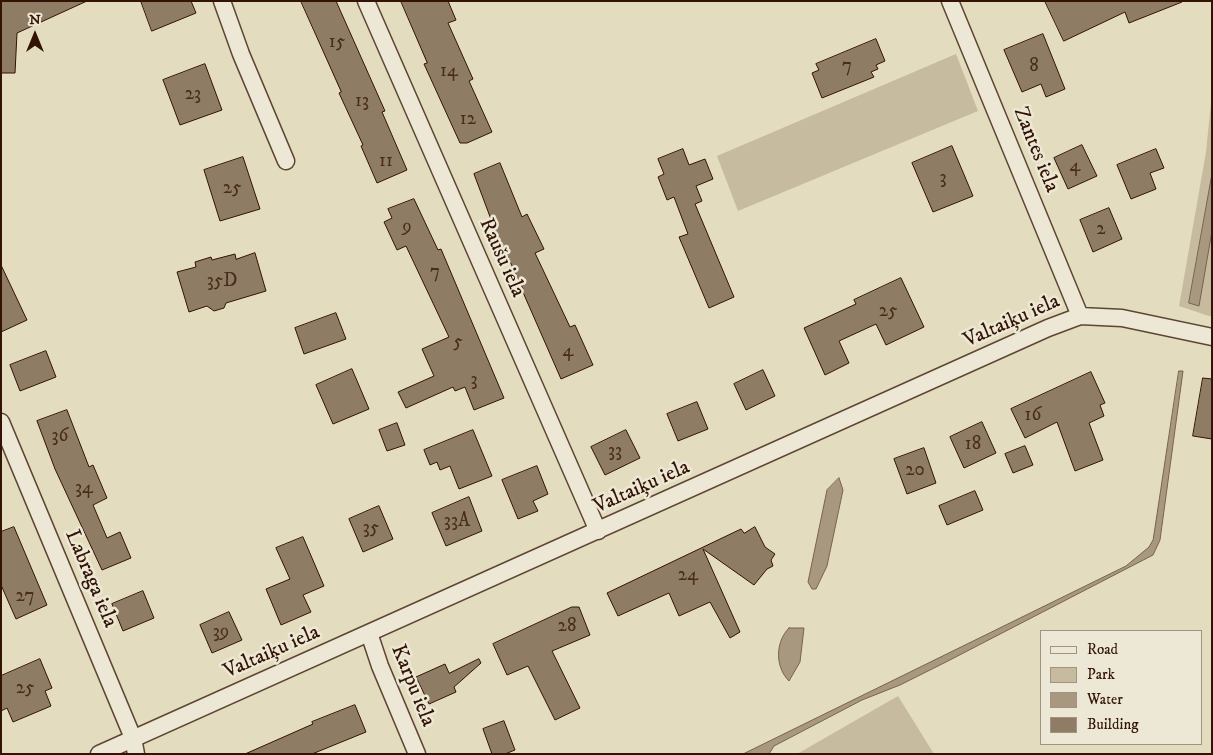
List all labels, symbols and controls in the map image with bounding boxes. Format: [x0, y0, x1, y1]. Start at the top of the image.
north arrow [10, 10, 60, 60]
text: N [29, 11, 41, 29]
house number: 15 [329, 32, 345, 54]
house number: 7 [842, 56, 852, 78]
house number: 8 [1029, 56, 1039, 78]
house number: 14 [440, 61, 458, 83]
house number: 23 [185, 84, 201, 106]
house number: 13 [355, 91, 369, 113]
street label: Zantes iela [1007, 104, 1063, 196]
house number: 12 [460, 109, 476, 131]
house number: 11 [379, 151, 393, 173]
house number: 4 [1070, 156, 1080, 178]
house number: 3 [939, 168, 947, 190]
house number: 25 [223, 178, 241, 200]
street label: Raušu iela [472, 214, 530, 302]
house number: 9 [402, 217, 412, 239]
house number: 2 [1096, 219, 1106, 241]
house number: 7 [430, 262, 440, 284]
house number: 35D [207, 271, 237, 293]
street label: Valtaiķu iela [960, 290, 1064, 354]
house number: 25 [879, 301, 897, 323]
house number: 5 [453, 332, 463, 354]
house number: 4 [563, 341, 573, 363]
house number: 3 [470, 370, 478, 392]
house number: 16 [1025, 405, 1041, 427]
house number: 36 [52, 426, 68, 448]
house number: 18 [965, 434, 981, 456]
house number: 33 [608, 441, 622, 463]
street label: Valtaiķu iela [590, 456, 694, 520]
house number: 20 [905, 460, 925, 482]
house number: 34 [75, 478, 93, 500]
house number: 33A [444, 511, 470, 533]
house number: 35 [363, 518, 379, 540]
street label: Labraga iela [58, 526, 122, 632]
house number: 24 [678, 565, 698, 587]
house number: 27 [16, 586, 34, 608]
house number: 28 [558, 616, 576, 638]
street label: Valtaiķu iela [220, 621, 324, 685]
house number: 39 [213, 622, 229, 644]
legend [1040, 630, 1203, 745]
text: Road [1087, 640, 1118, 659]
street label: Karpu iela [384, 641, 440, 731]
text: Park [1087, 665, 1115, 684]
house number: 25 [16, 678, 34, 700]
text: Water [1087, 690, 1123, 709]
text: Building [1087, 715, 1139, 734]

